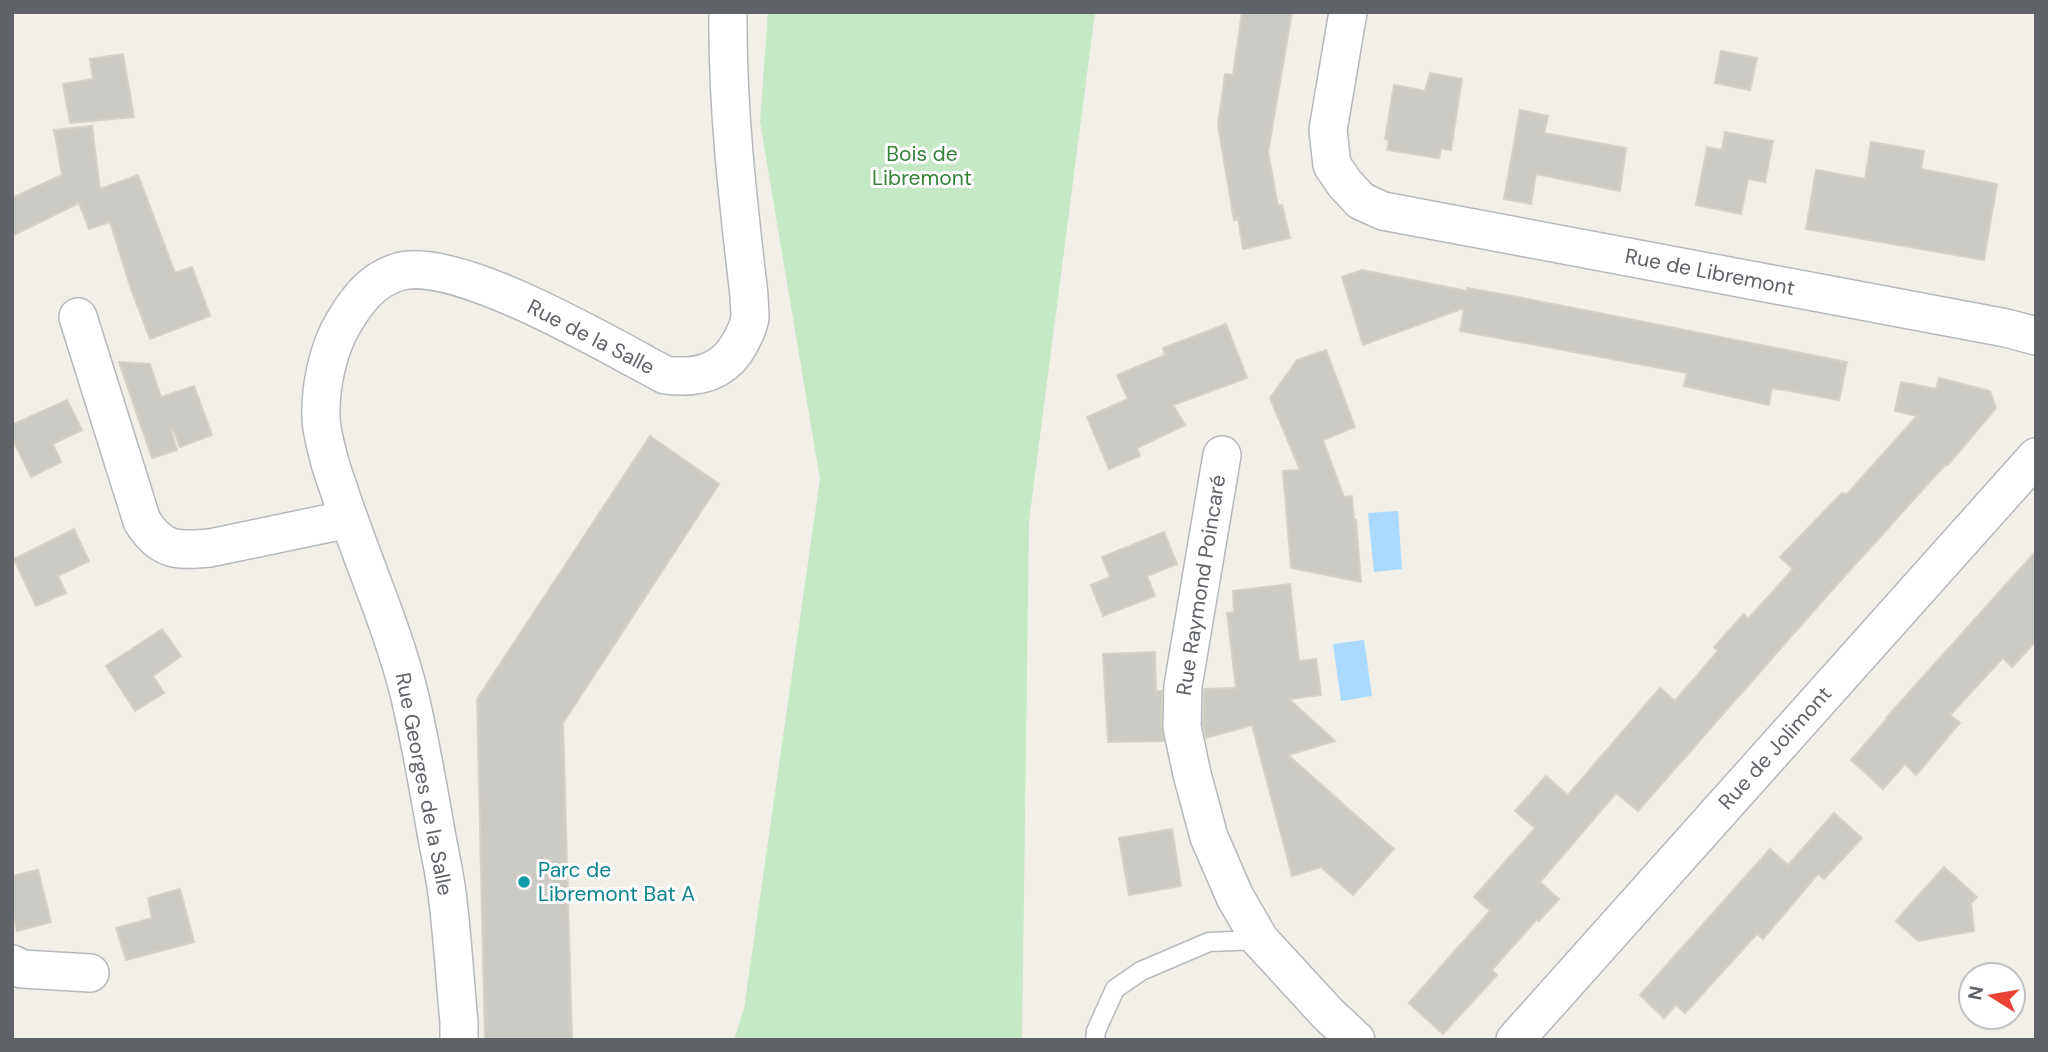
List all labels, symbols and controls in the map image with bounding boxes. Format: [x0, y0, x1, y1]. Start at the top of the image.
park label: Bois de Libremont [872, 140, 972, 192]
street label: Rue de Libremont [1623, 242, 1797, 302]
street label: Rue de la Salle [523, 293, 659, 381]
street label: Rue Raymond Poincaré [1170, 473, 1232, 697]
street label: Rue Georges de la Salle [389, 670, 459, 898]
street label: Rue de Jolimont [1712, 680, 1838, 816]
place label: Parc de Libremont Bat A [538, 856, 695, 908]
marker: Parc de Libremont Bat A [516, 874, 532, 890]
north arrow [1957, 961, 2027, 1031]
text: N [1962, 984, 1989, 1002]

